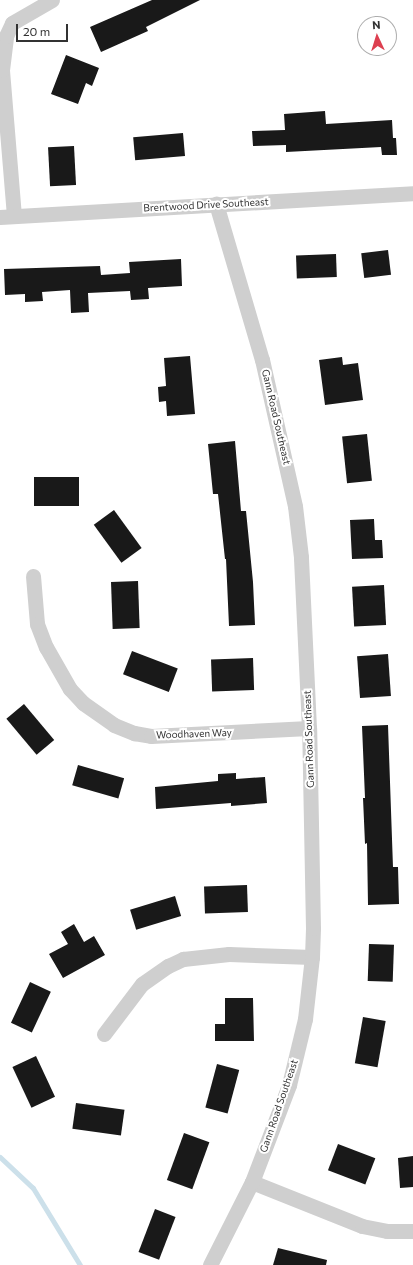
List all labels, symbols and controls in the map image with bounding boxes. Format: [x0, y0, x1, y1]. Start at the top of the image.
scale bar [18, 16, 70, 42]
north arrow [357, 16, 397, 56]
text: N [372, 18, 381, 31]
text: 20 m [23, 24, 50, 38]
street label: Brentwood Drive Southeast [143, 196, 269, 214]
street label: Gann Road Southeast [259, 368, 293, 466]
street label: Gann Road Southeast [301, 690, 317, 788]
street label: Woodhaven Way [156, 727, 232, 741]
street label: Gann Road Southeast [257, 1058, 301, 1154]

